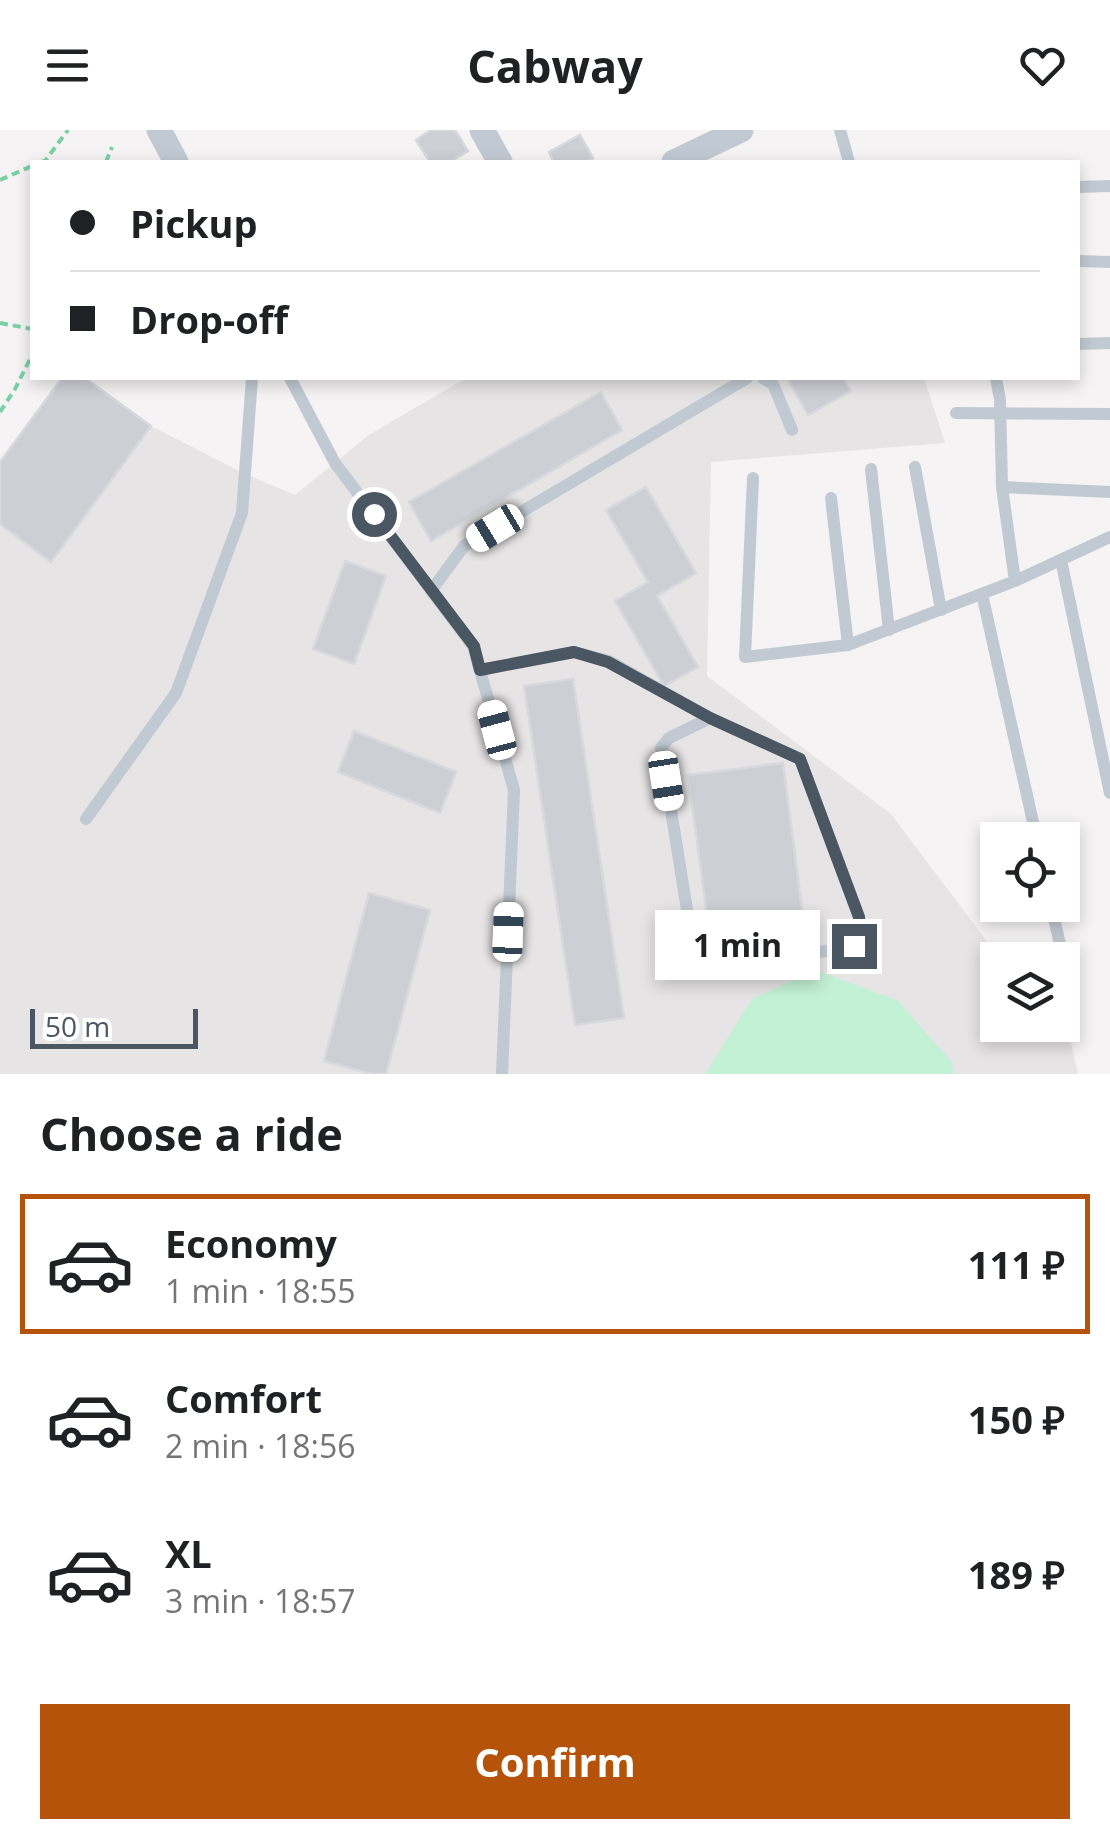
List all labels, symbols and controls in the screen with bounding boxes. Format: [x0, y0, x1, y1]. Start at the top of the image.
text: Cabway [467, 35, 643, 96]
icon: menu [40, 38, 95, 93]
icon: heart [1015, 38, 1070, 93]
text: Pickup [130, 197, 258, 249]
text: Drop-off [130, 293, 288, 345]
route start [352, 492, 397, 537]
car [462, 500, 528, 556]
car [475, 697, 519, 763]
car [646, 749, 686, 813]
map controls [980, 822, 1080, 1042]
button: locate [980, 822, 1080, 922]
car [492, 901, 524, 963]
callout: 1 min [654, 911, 819, 981]
text: 1 min [693, 923, 782, 966]
route end [832, 924, 877, 969]
button: layers [980, 942, 1080, 1042]
scale bar [30, 1004, 198, 1048]
text: 50 m [45, 1007, 110, 1045]
text: Choose a ride [40, 1103, 343, 1164]
text: Economy [165, 1217, 337, 1269]
icon: car [45, 1219, 135, 1309]
text: 111 ₽ [968, 1238, 1065, 1290]
text: 1 min · 18:55 [165, 1269, 356, 1312]
text: Comfort [165, 1372, 322, 1424]
icon: car [45, 1374, 135, 1464]
text: 150 ₽ [968, 1393, 1065, 1445]
text: 2 min · 18:56 [165, 1424, 356, 1467]
text: XL [165, 1527, 212, 1579]
icon: car [45, 1529, 135, 1619]
text: 189 ₽ [968, 1548, 1065, 1600]
text: 3 min · 18:57 [165, 1579, 356, 1622]
button: Confirm [40, 1704, 1070, 1819]

